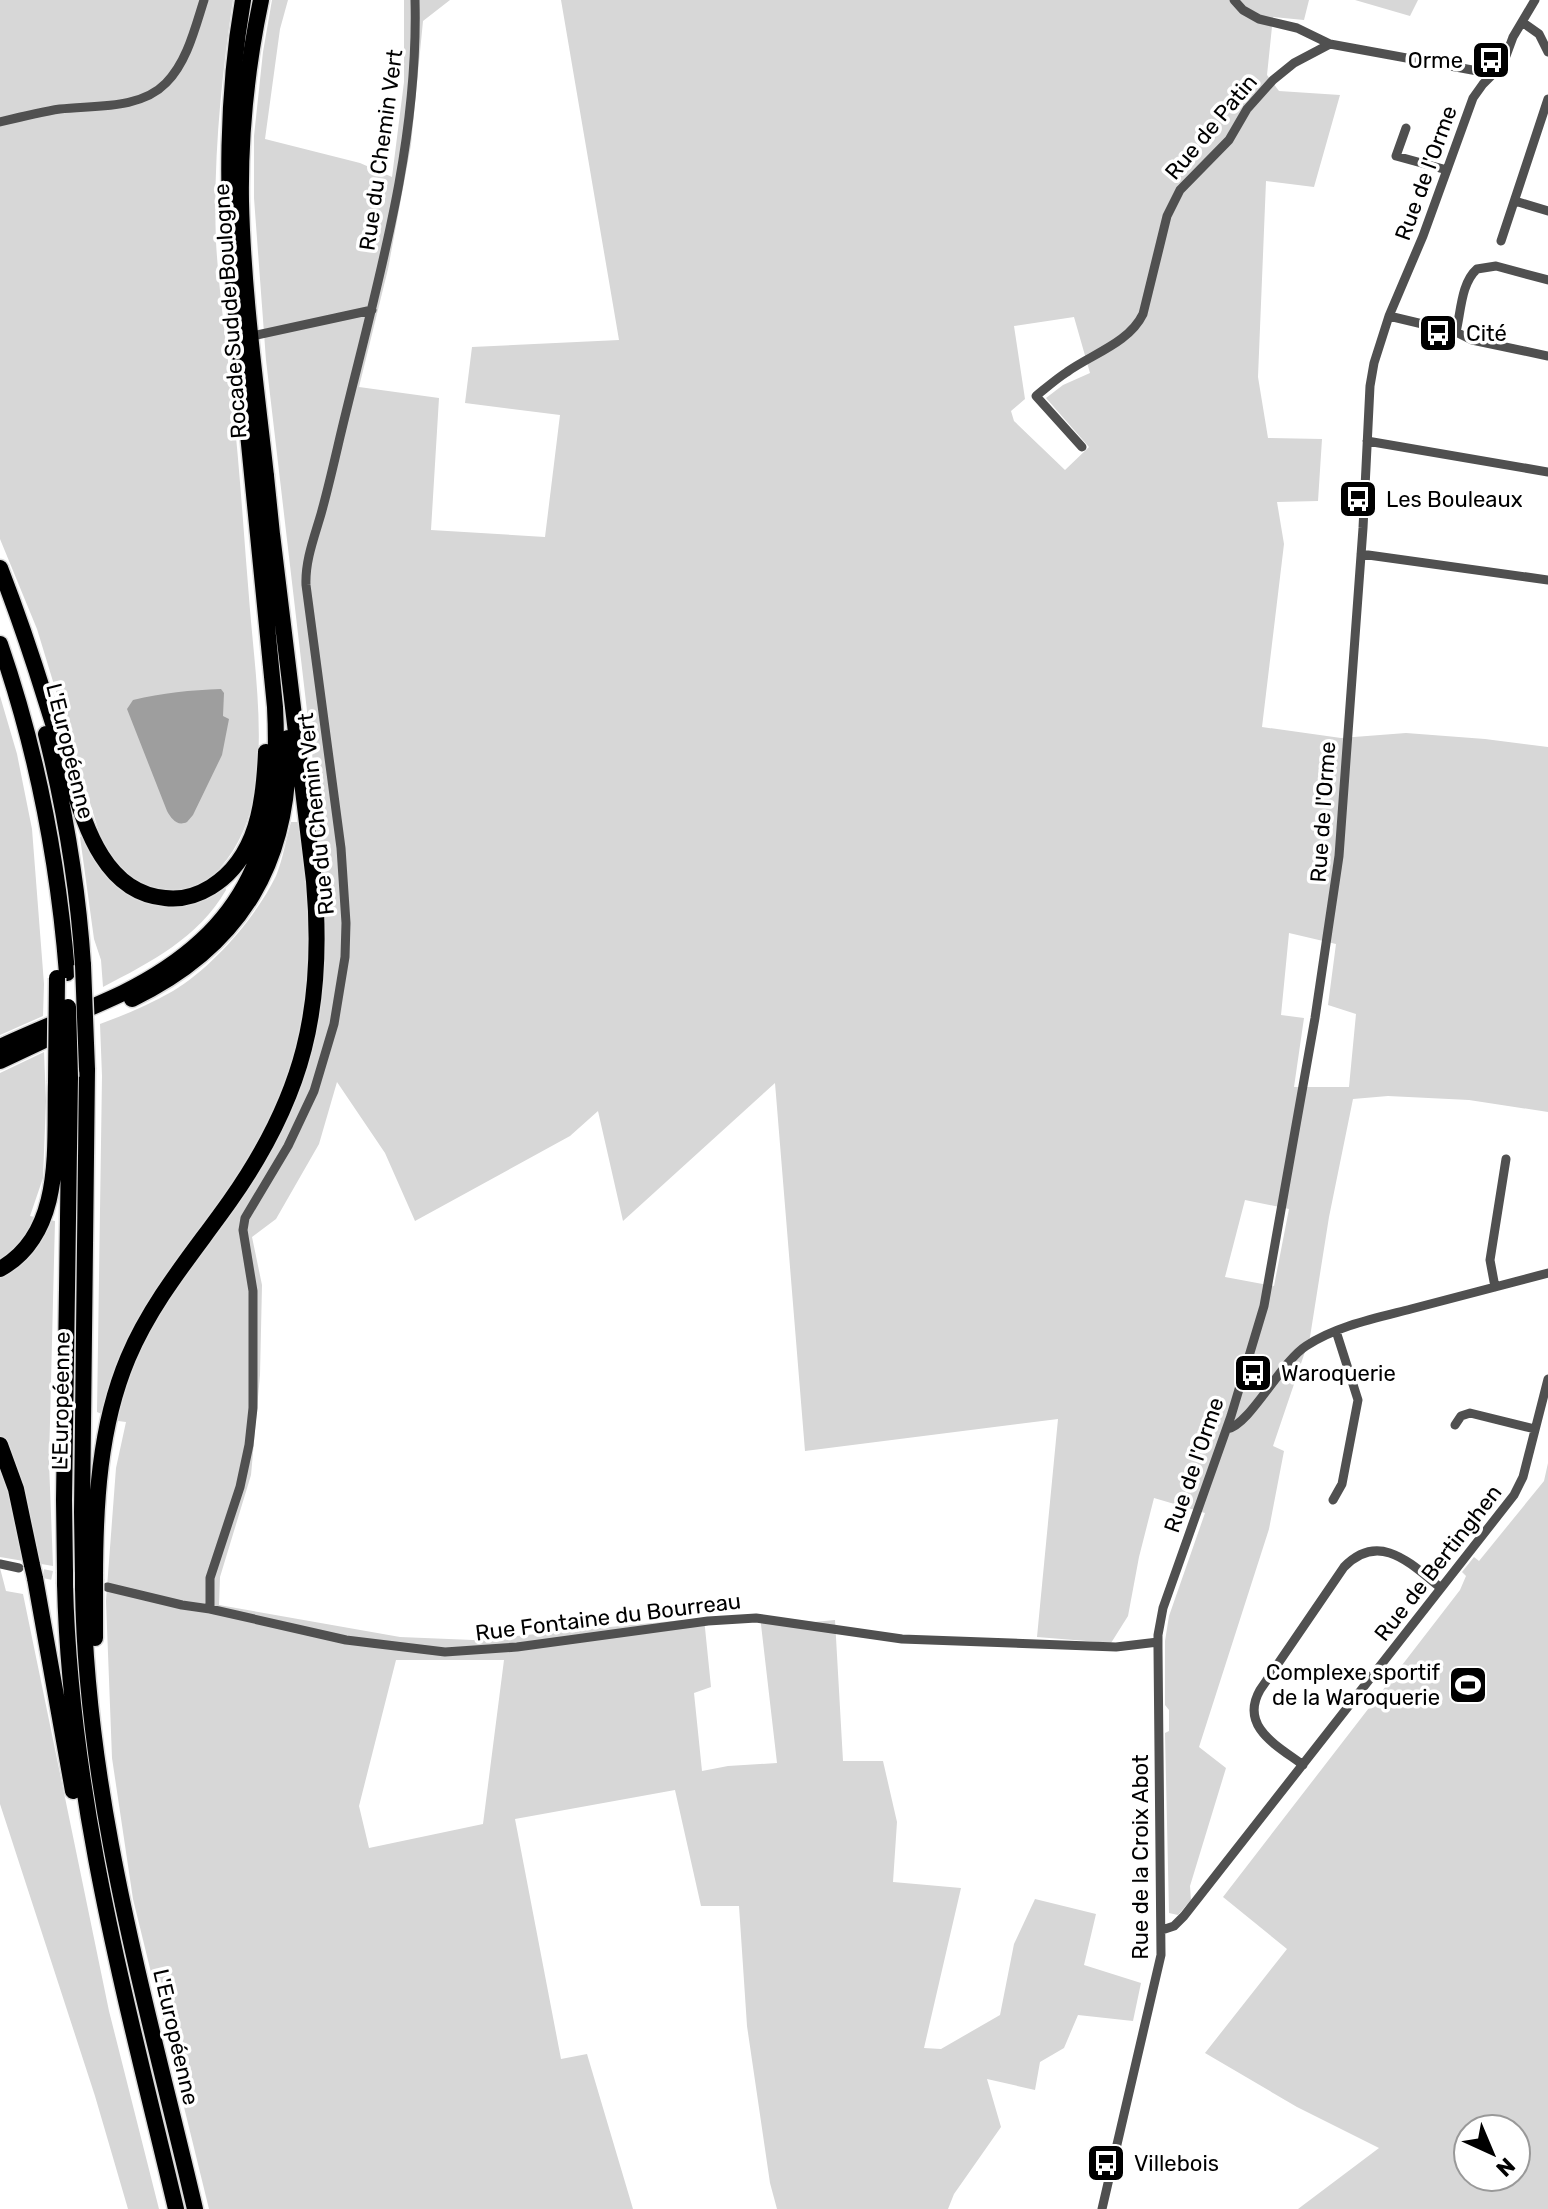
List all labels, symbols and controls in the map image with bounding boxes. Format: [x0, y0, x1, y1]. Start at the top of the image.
bus stop icon: Orme [1470, 39, 1512, 81]
street label: Rue du Chemin Vert [354, 47, 409, 252]
place label: Orme [1408, 47, 1463, 74]
street label: Rue de Patin [1159, 69, 1263, 185]
street label: Rue de l'Orme [1389, 102, 1463, 244]
street label: Rocade Sud de Boulogne [208, 183, 252, 439]
bus stop icon: Cité [1417, 312, 1459, 354]
place label: Cité [1466, 320, 1507, 347]
bus stop icon: Les Bouleaux [1337, 478, 1379, 520]
place label: Les Bouleaux [1386, 486, 1523, 513]
street label: L'Européenne [40, 680, 100, 822]
street label: Rue du Chemin Vert [292, 711, 340, 916]
street label: Rue de l'Orme [1305, 741, 1341, 883]
street label: L'Européenne [46, 1331, 76, 1471]
bus stop icon: Waroquerie [1232, 1352, 1274, 1394]
place label: Waroquerie [1281, 1360, 1396, 1387]
street label: Rue de l'Orme [1158, 1394, 1230, 1536]
street label: Rue de Bertinghen [1369, 1479, 1507, 1647]
street label: Rue Fontaine du Bourreau [474, 1587, 742, 1647]
place label: Complexe sportif de la Waroquerie [1266, 1659, 1441, 1711]
sports icon: Complexe sportif de la Waroquerie [1447, 1664, 1489, 1706]
street label: Rue de la Croix Abot [1127, 1754, 1154, 1960]
street label: L'Européenne [147, 1966, 205, 2108]
north arrow [1452, 2113, 1532, 2193]
bus stop icon: Villebois [1085, 2142, 1127, 2184]
place label: Villebois [1134, 2150, 1219, 2177]
text: N [1490, 2152, 1521, 2182]

